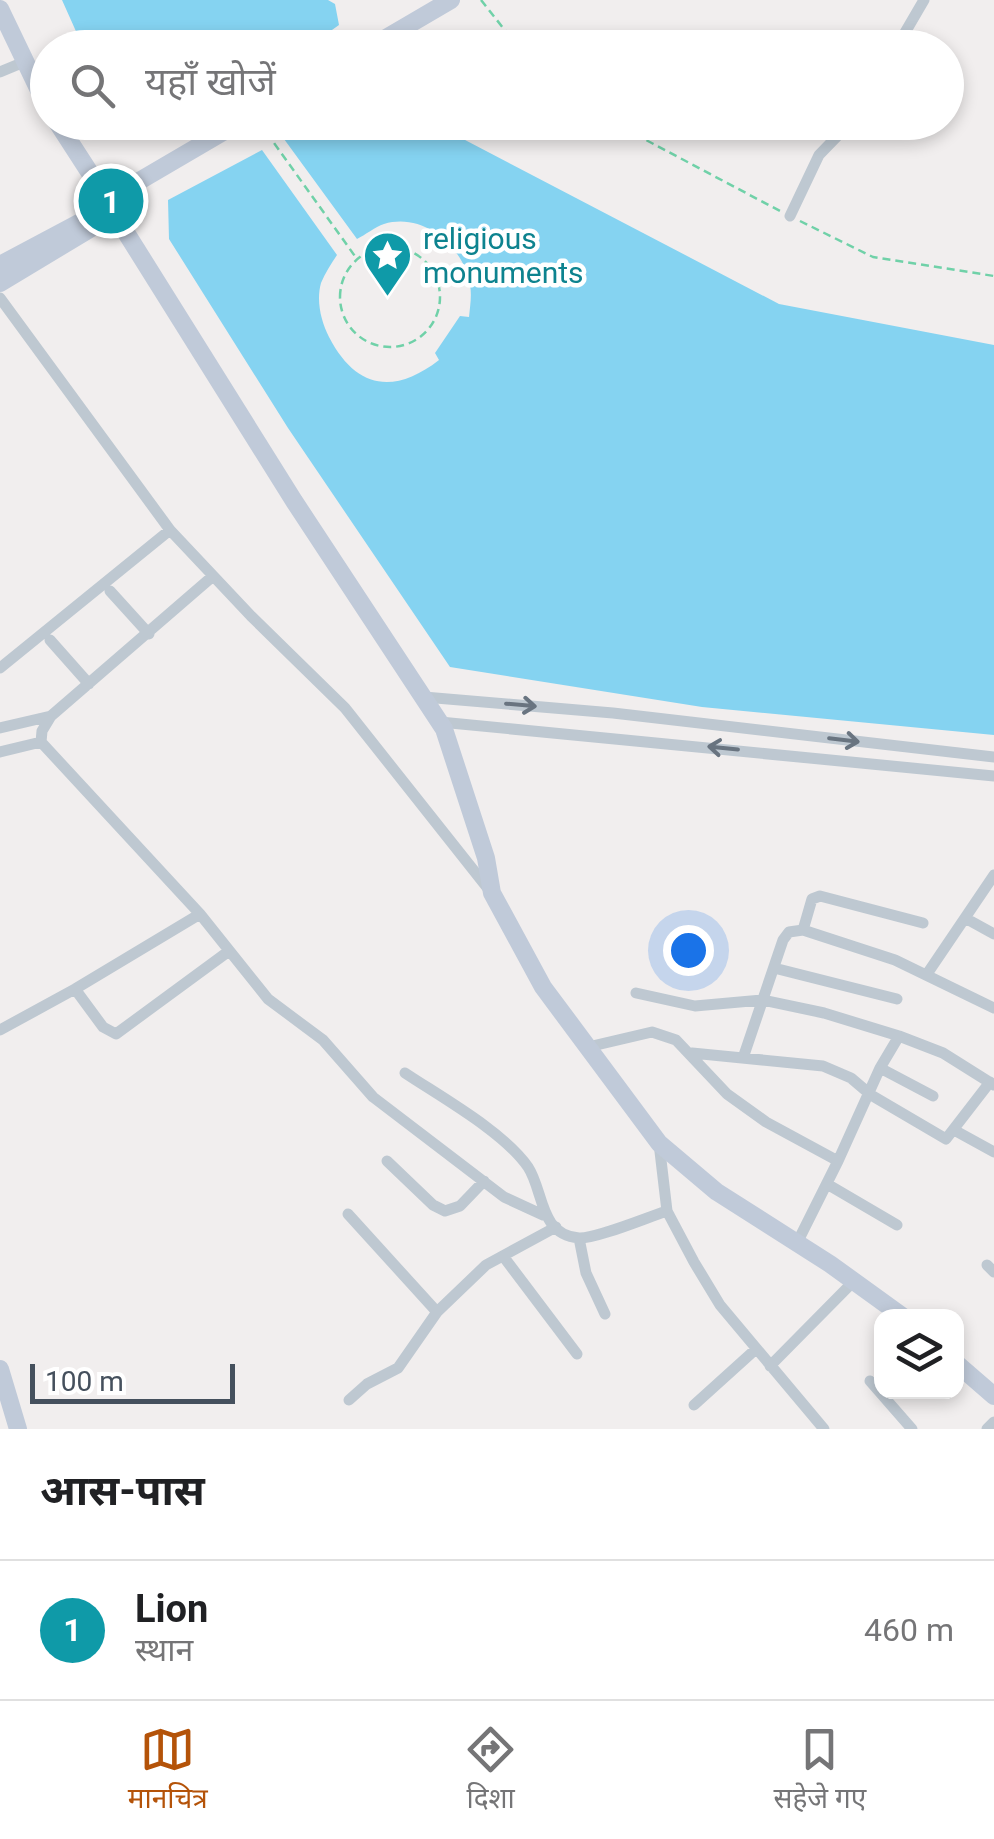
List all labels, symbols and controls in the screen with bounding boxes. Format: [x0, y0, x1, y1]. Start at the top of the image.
search box [30, 30, 964, 140]
icon: search [65, 58, 120, 113]
text: यहाँ खोजें [145, 60, 276, 104]
pin: 1 [78, 164, 144, 238]
place label: religious monuments [423, 221, 584, 290]
place icon: religious monuments [362, 230, 414, 298]
one-way arrow [505, 696, 537, 715]
one-way arrow [828, 731, 860, 750]
one-way arrow [707, 739, 739, 758]
your location [663, 925, 714, 976]
map controls [874, 1309, 964, 1399]
button: layers [874, 1309, 964, 1399]
scale bar [30, 1359, 235, 1404]
text: 100 m [45, 1365, 124, 1398]
text: आस-पास [40, 1466, 205, 1515]
text: Lion [135, 1587, 208, 1631]
text: 1 [63, 1611, 82, 1649]
text: 460 m [864, 1611, 954, 1649]
text: स्थान [135, 1631, 193, 1669]
tab: मानचित्र [128, 1722, 208, 1819]
tab: दिशा [463, 1722, 518, 1819]
tab: सहेजे गए [774, 1722, 866, 1819]

